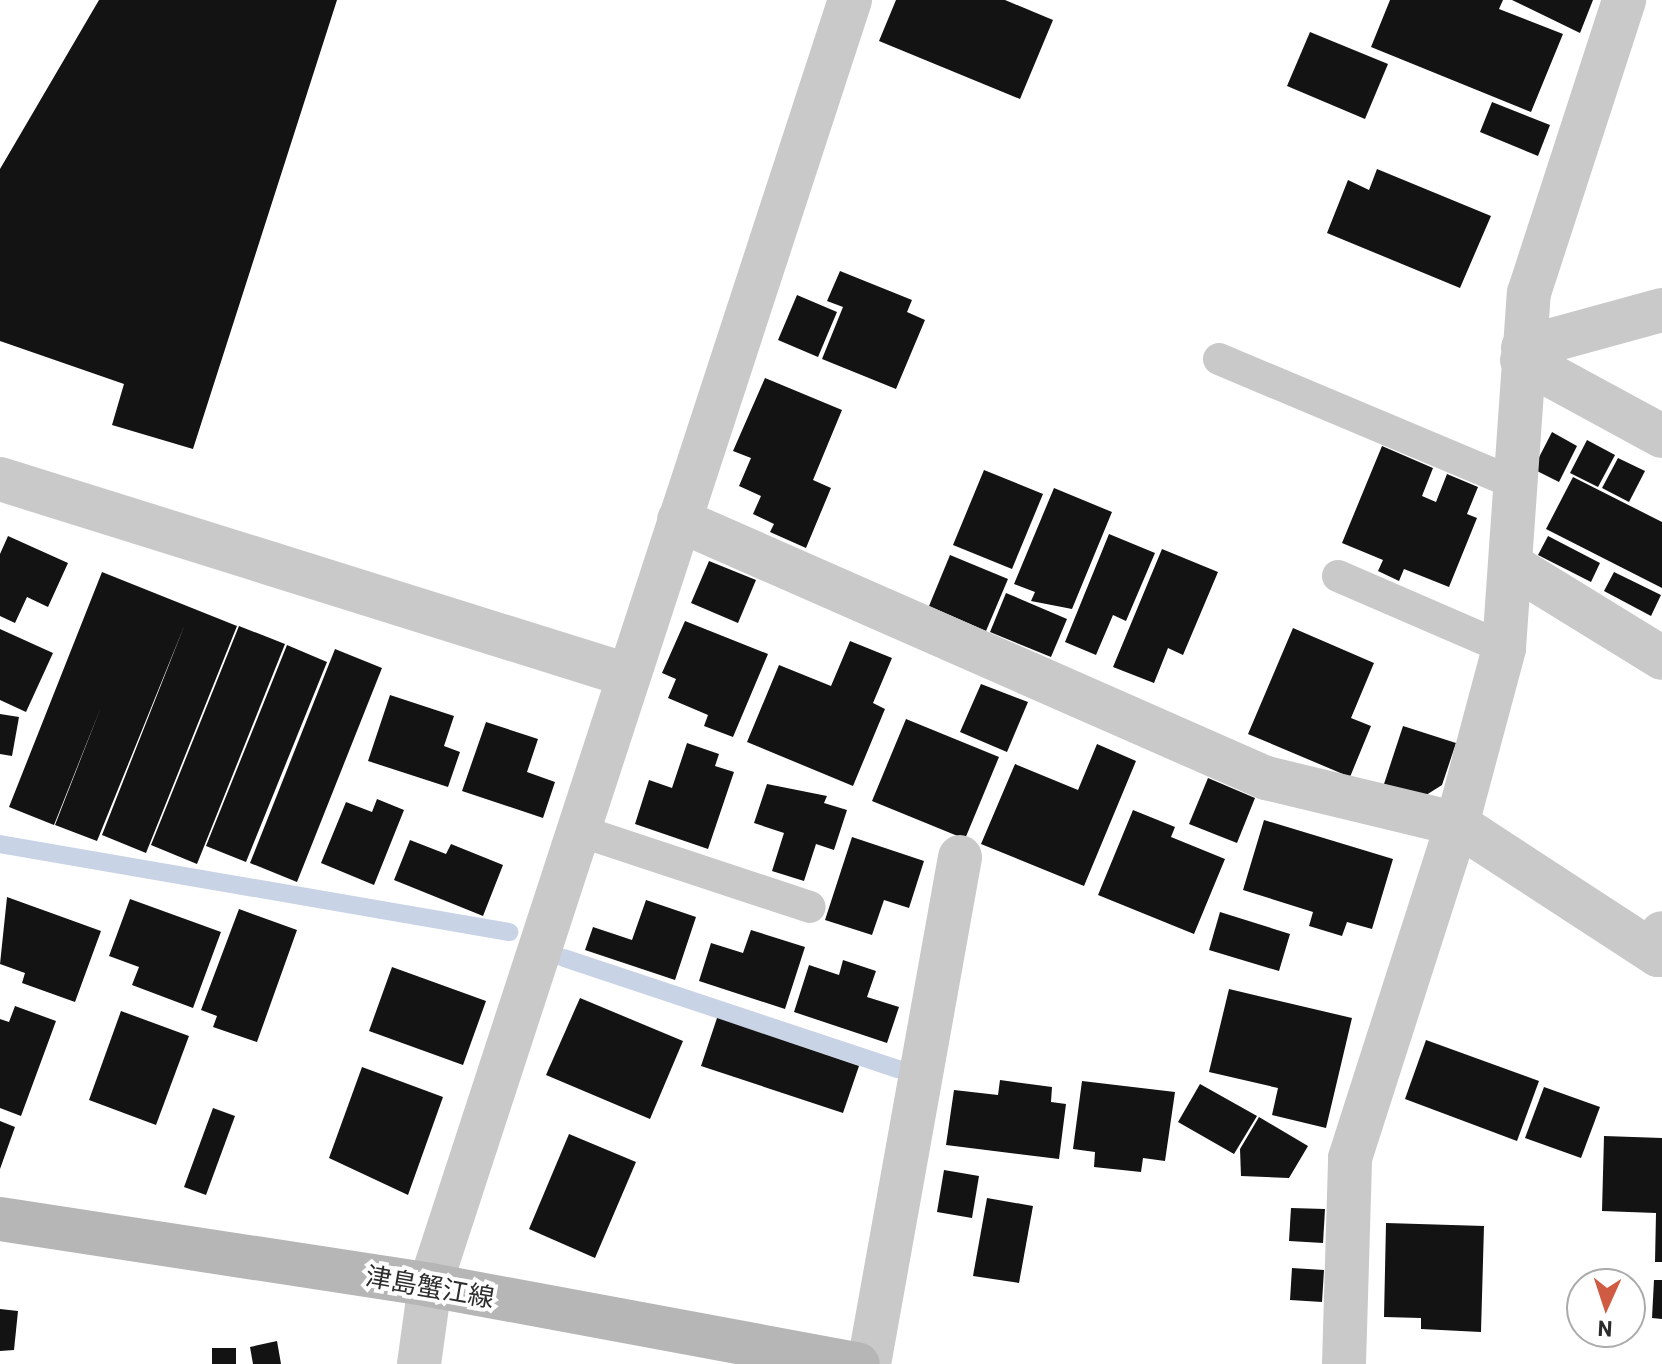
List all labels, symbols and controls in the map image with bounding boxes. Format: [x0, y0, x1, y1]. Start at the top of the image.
street label: 津島蟹江線 [363, 1259, 497, 1313]
north arrow [1566, 1268, 1646, 1348]
text: N [1597, 1317, 1613, 1343]

